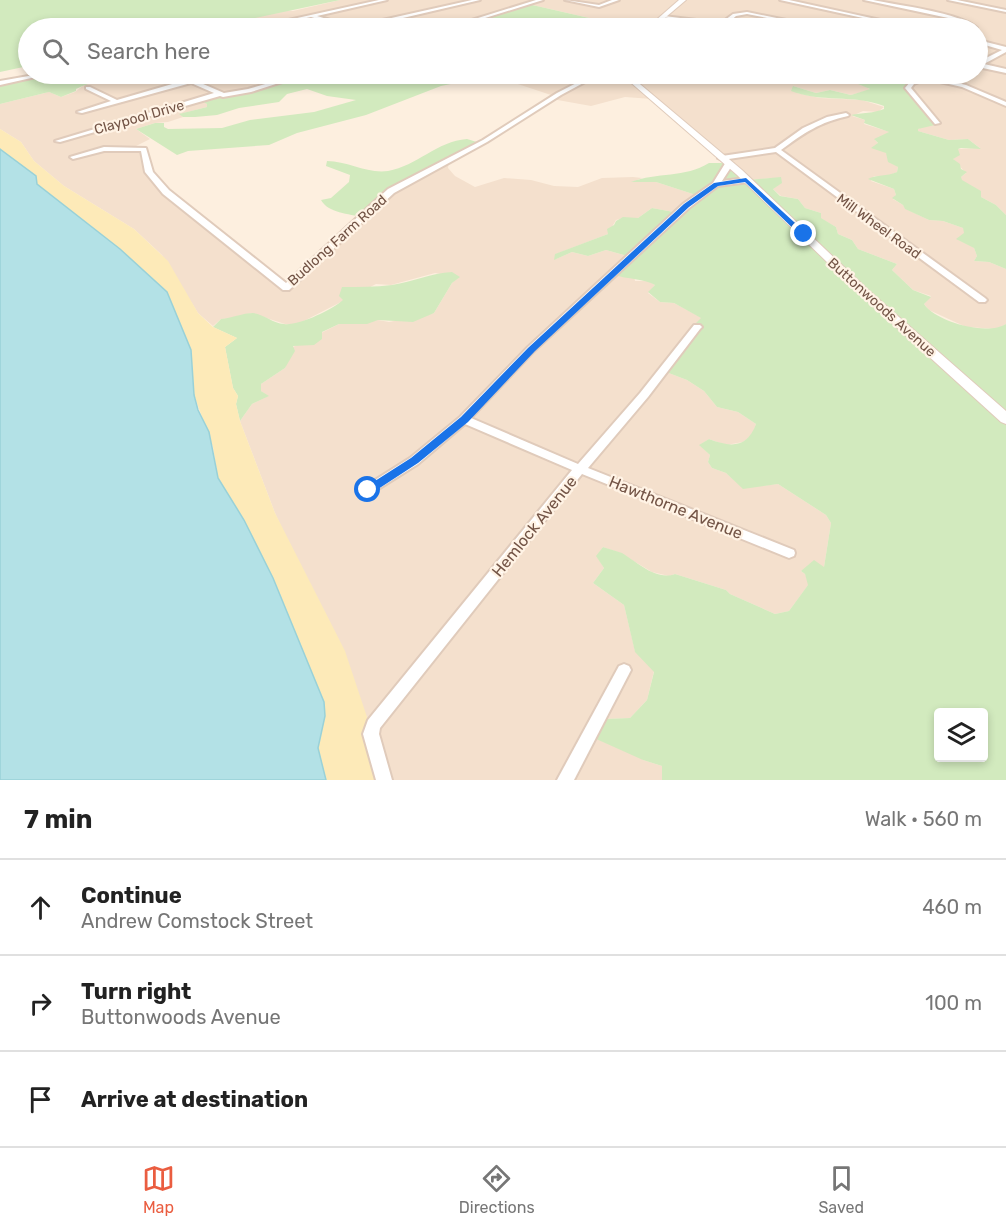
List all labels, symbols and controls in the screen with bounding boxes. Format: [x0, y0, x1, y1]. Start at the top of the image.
search box [18, 18, 988, 84]
icon: search [39, 35, 72, 68]
text: Search here [87, 38, 210, 65]
street label: Claypool Drive [92, 96, 186, 138]
street label: Mill Wheel Road [833, 190, 924, 263]
street label: Budlong Farm Road [284, 191, 390, 289]
route end [790, 220, 816, 246]
street label: Buttonwoods Avenue [824, 254, 939, 361]
street label: Hemlock Avenue [488, 472, 581, 581]
street label: Hawthorne Avenue [606, 472, 745, 543]
route start [354, 476, 380, 502]
map controls [934, 708, 988, 762]
button: layers [934, 708, 988, 762]
text: 7 min [24, 804, 92, 835]
text: Walk · 560 m [865, 807, 982, 831]
text: Continue [81, 882, 182, 909]
icon: ahead [24, 891, 57, 924]
text: 460 m [922, 895, 982, 919]
text: Andrew Comstock Street [81, 909, 313, 933]
text: Turn right [81, 978, 191, 1005]
icon: right [24, 987, 57, 1020]
text: 100 m [925, 991, 982, 1015]
text: Buttonwoods Avenue [81, 1005, 281, 1029]
icon: arrive [24, 1083, 57, 1116]
text: Arrive at destination [81, 1086, 308, 1113]
tab: Map [142, 1162, 175, 1217]
tab: Directions [459, 1162, 535, 1217]
tab: Saved [818, 1162, 864, 1217]

